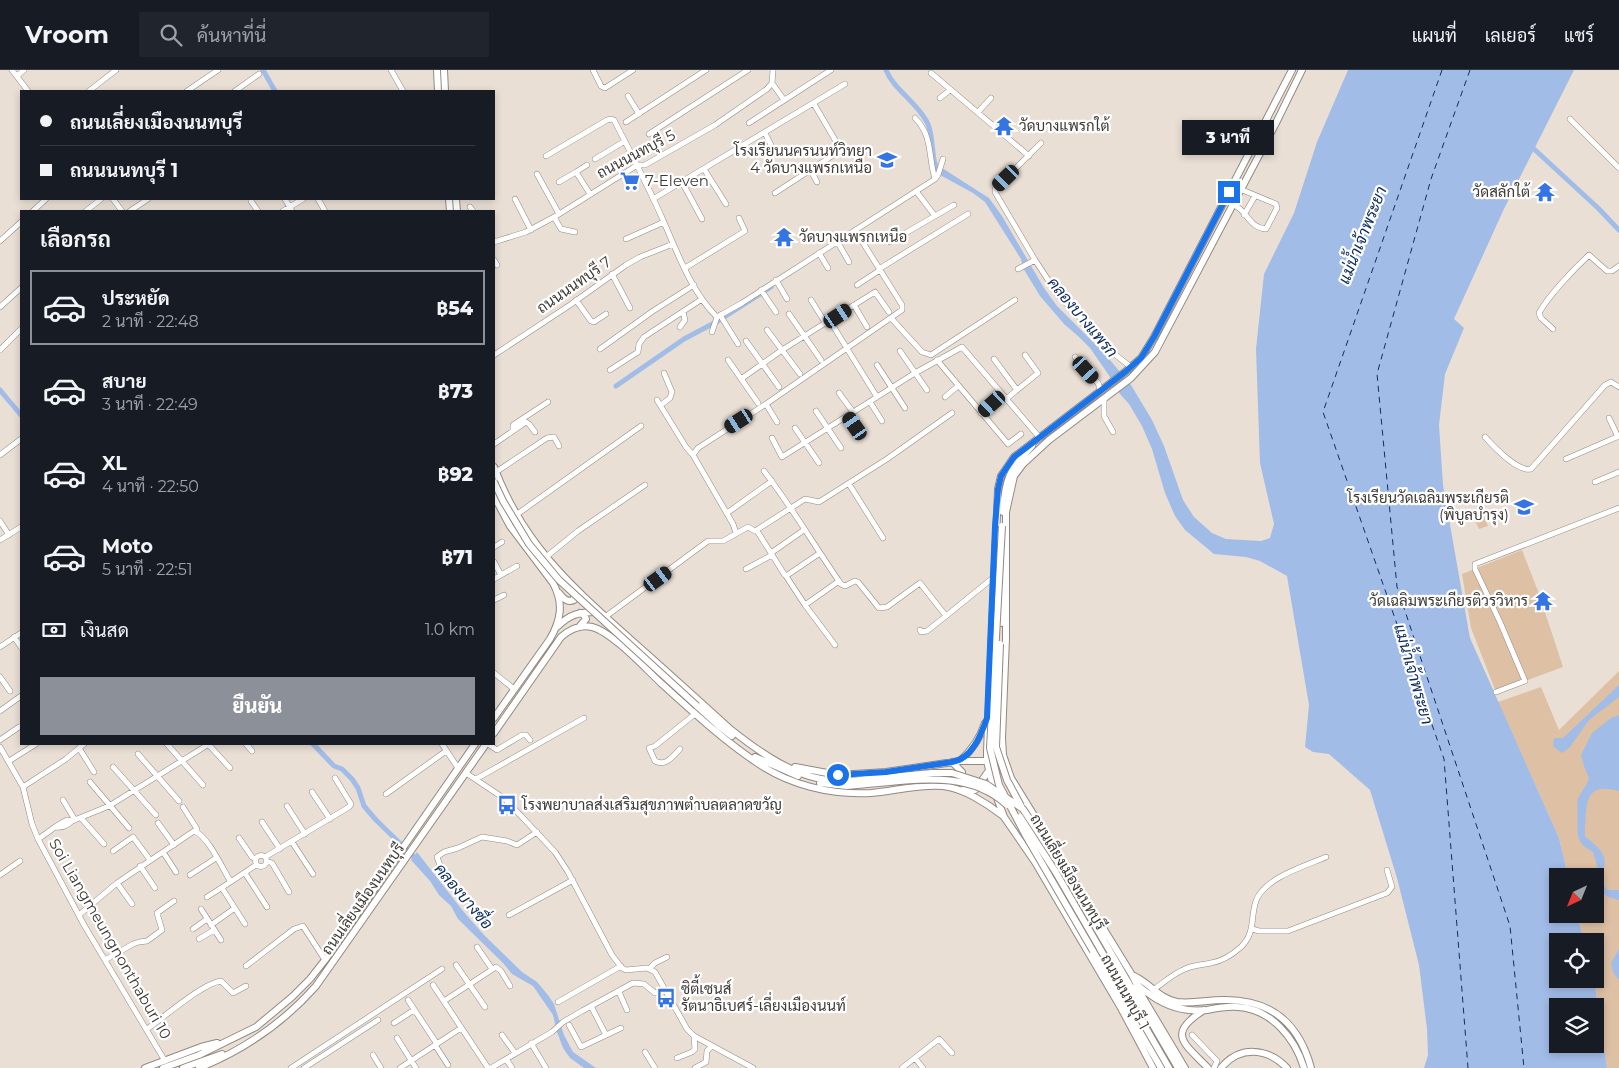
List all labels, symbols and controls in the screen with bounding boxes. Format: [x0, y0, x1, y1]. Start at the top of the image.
search box [139, 12, 489, 57]
text: Vroom [25, 20, 109, 49]
icon: search [157, 21, 185, 49]
text: ค้นหาที่นี่ [197, 24, 266, 47]
text: แผนที่ [1412, 25, 1457, 47]
text: เลเยอร์ [1485, 25, 1536, 47]
text: แชร์ [1564, 25, 1594, 47]
text: ถนนเลี่ยงเมืองนนทบุรี [70, 111, 242, 134]
temple icon: วัดบางแพรกใต้ [993, 115, 1015, 137]
place label: วัดบางแพรกใต้ [1019, 116, 1110, 135]
callout: 3 นาที [1183, 119, 1275, 154]
street label: ถนนนนทบุรี 5 [593, 125, 679, 184]
text: 3 นาที [1206, 128, 1250, 147]
place label: โรงเรียนนครนนท์วิทยา 4 วัดบางแพรกเหนือ [733, 141, 872, 177]
school or university icon: โรงเรียนนครนนท์วิทยา 4 วัดบางแพรกเหนือ [876, 149, 898, 171]
text: ถนนนนทบุรี 1 [70, 159, 178, 182]
car [989, 162, 1022, 194]
supermarket icon: 7-Eleven [619, 170, 641, 192]
place label: 7-Eleven [645, 171, 709, 190]
route end [1218, 181, 1240, 203]
temple icon: วัดสลักใต้ [1534, 181, 1556, 203]
water label: แม่น้ำเจ้าพระยา [1330, 182, 1391, 287]
place label: วัดสลักใต้ [1473, 182, 1531, 201]
text: เลือกรถ [40, 226, 111, 253]
temple icon: วัดบางแพรกเหนือ [773, 226, 795, 248]
place label: วัดบางแพรกเหนือ [799, 227, 907, 246]
street label: ถนนนนทบุรี 7 [533, 252, 616, 319]
water label: คลองบางแพรก [1044, 273, 1122, 361]
icon: car [42, 285, 87, 330]
text: ประหยัด [102, 287, 170, 310]
text: ฿54 [437, 297, 473, 320]
car [821, 301, 854, 331]
text: 2 นาที · 22:48 [102, 312, 199, 331]
car [1070, 354, 1101, 386]
icon: car [42, 368, 87, 413]
text: สบาย [102, 370, 147, 393]
text: ฿73 [438, 380, 473, 403]
car [975, 388, 1008, 420]
text: 3 นาที · 22:49 [102, 395, 198, 414]
car [722, 407, 755, 435]
car [840, 409, 869, 443]
icon: car [42, 451, 87, 496]
text: XL [102, 452, 127, 475]
text: ฿92 [438, 463, 473, 486]
text: 4 นาที · 22:50 [102, 477, 199, 496]
place label: โรงเรียนวัดเฉลิมพระเกียรติ (พิบูลบำรุง) [1346, 488, 1509, 526]
school or university icon: โรงเรียนวัดเฉลิมพระเกียรติ (พิบูลบำรุง) [1513, 496, 1535, 518]
icon: car [42, 534, 87, 579]
text: Moto [102, 535, 153, 558]
text: ฿71 [442, 546, 473, 569]
text: 5 นาที · 22:51 [102, 560, 193, 579]
car [641, 564, 674, 594]
temple icon: วัดเฉลิมพระเกียรติวรวิหาร [1532, 590, 1554, 612]
place label: วัดเฉลิมพระเกียรติวรวิหาร [1369, 591, 1528, 610]
icon: cash [40, 616, 68, 644]
text: เงินสด [80, 619, 129, 642]
text: 1.0 km [425, 620, 475, 639]
water label: แม่น้ำเจ้าพระยา [1390, 620, 1442, 727]
button: ยืนยัน [40, 677, 475, 735]
route start [827, 764, 849, 786]
bus stop icon: โรงพยาบาลส่งเสริมสุขภาพตำบลตลาดขวัญ [496, 794, 518, 816]
place label: โรงพยาบาลส่งเสริมสุขภาพตำบลตลาดขวัญ [521, 795, 782, 816]
street label: ถนนเลี่ยงเมืองนนทบุรี [1025, 808, 1115, 934]
street label: Soi Liangmeungnonthaburi 10 [45, 835, 176, 1042]
street label: ถนนเลี่ยงเมืองนนทบุรี [313, 836, 410, 959]
water label: คลองบางซื่อ [431, 856, 500, 933]
north arrow [1549, 868, 1604, 922]
map controls [1549, 868, 1604, 1053]
button: locate [1549, 933, 1604, 988]
street label: ถนนนนทบุรี 1 [1095, 951, 1154, 1034]
place label: ซิตี้เซนส์ รัตนาธิเบศร์-เลี่ยงเมืองนนท์ [681, 974, 846, 1015]
bus stop icon: ซิตี้เซนส์ รัตนาธิเบศร์-เลี่ยงเมืองนนท์ [655, 987, 677, 1009]
button: layers [1549, 998, 1604, 1053]

